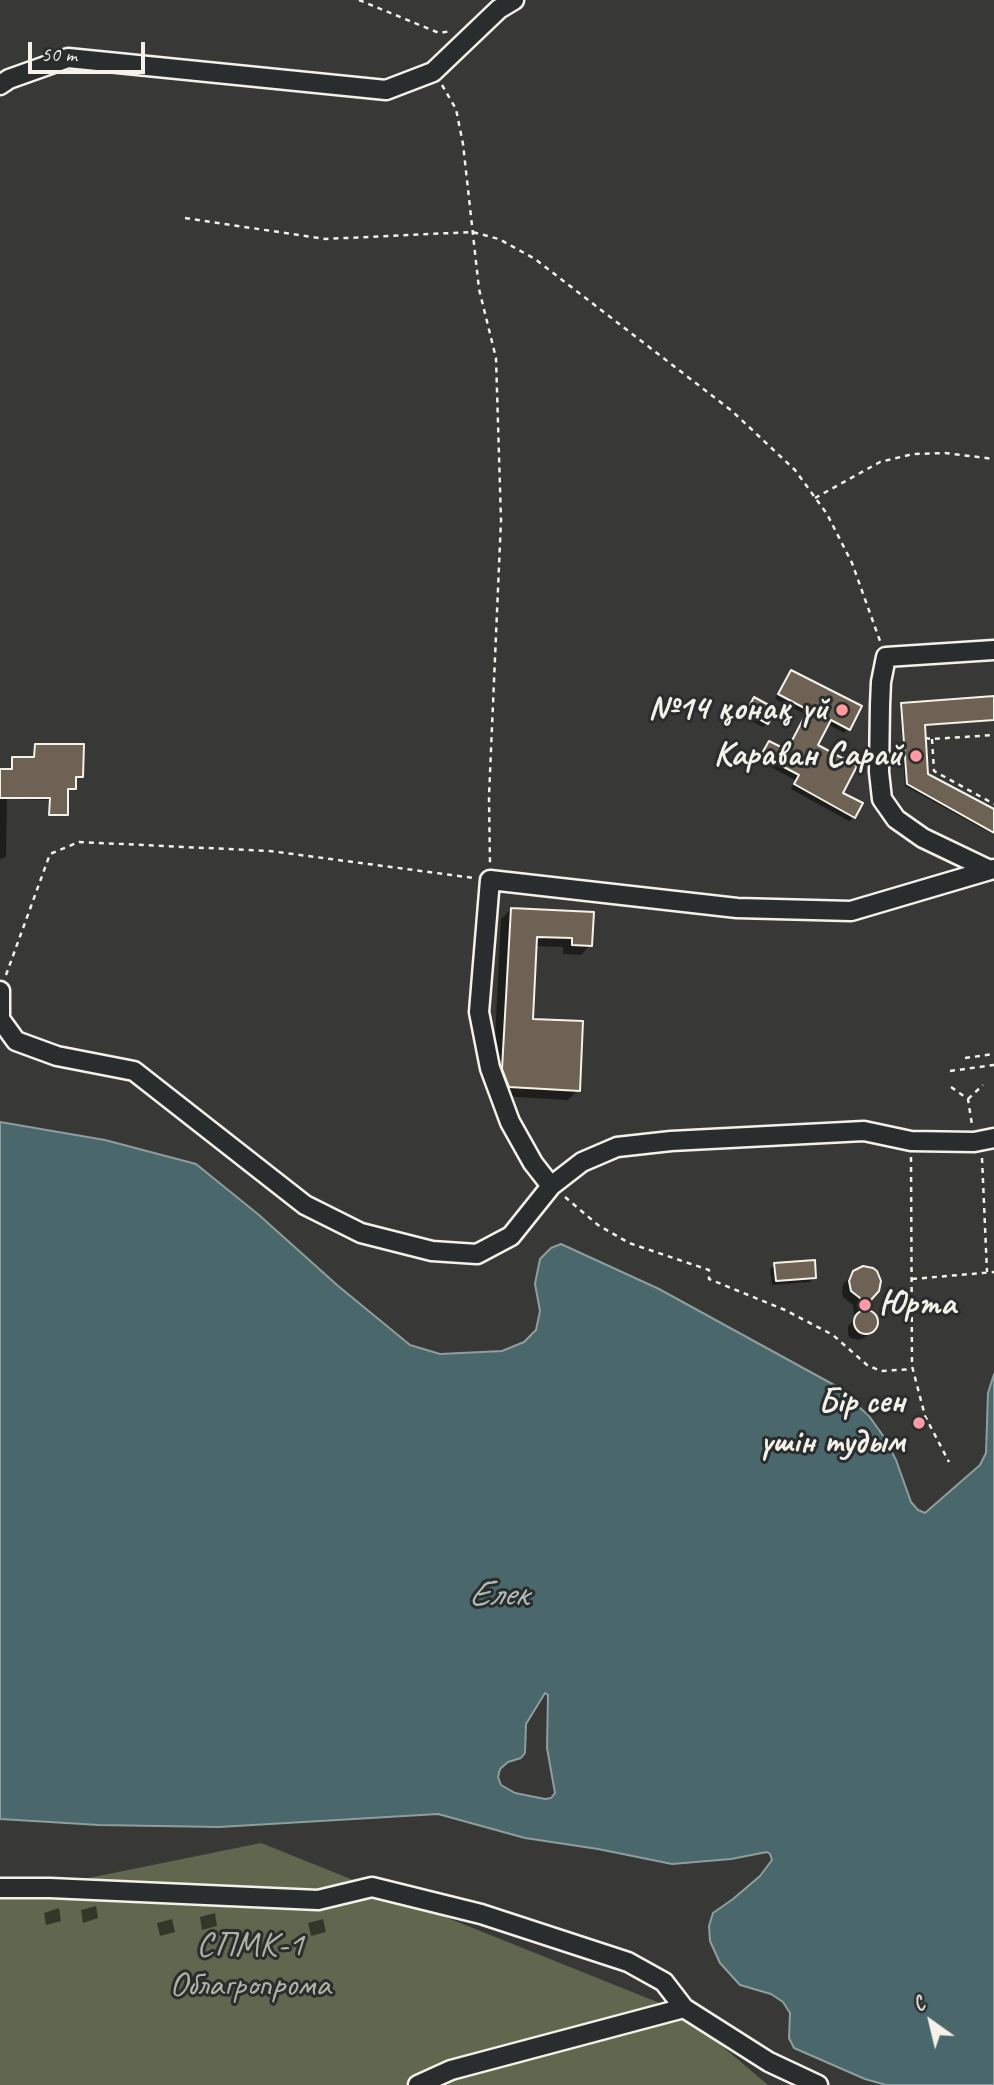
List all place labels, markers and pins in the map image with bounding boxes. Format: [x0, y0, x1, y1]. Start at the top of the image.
place label: №14 қонақ үй [648, 689, 828, 731]
marker: №14 қонақ үй [834, 702, 850, 718]
place label: Караван Сарай [714, 735, 902, 777]
marker: Караван Сарай [908, 748, 924, 764]
place label: Юрта [879, 1284, 956, 1326]
marker: Юрта [857, 1297, 873, 1313]
place label: Бір сен үшін тудым [759, 1382, 905, 1464]
marker: Бір сен үшін тудым [911, 1415, 927, 1431]

